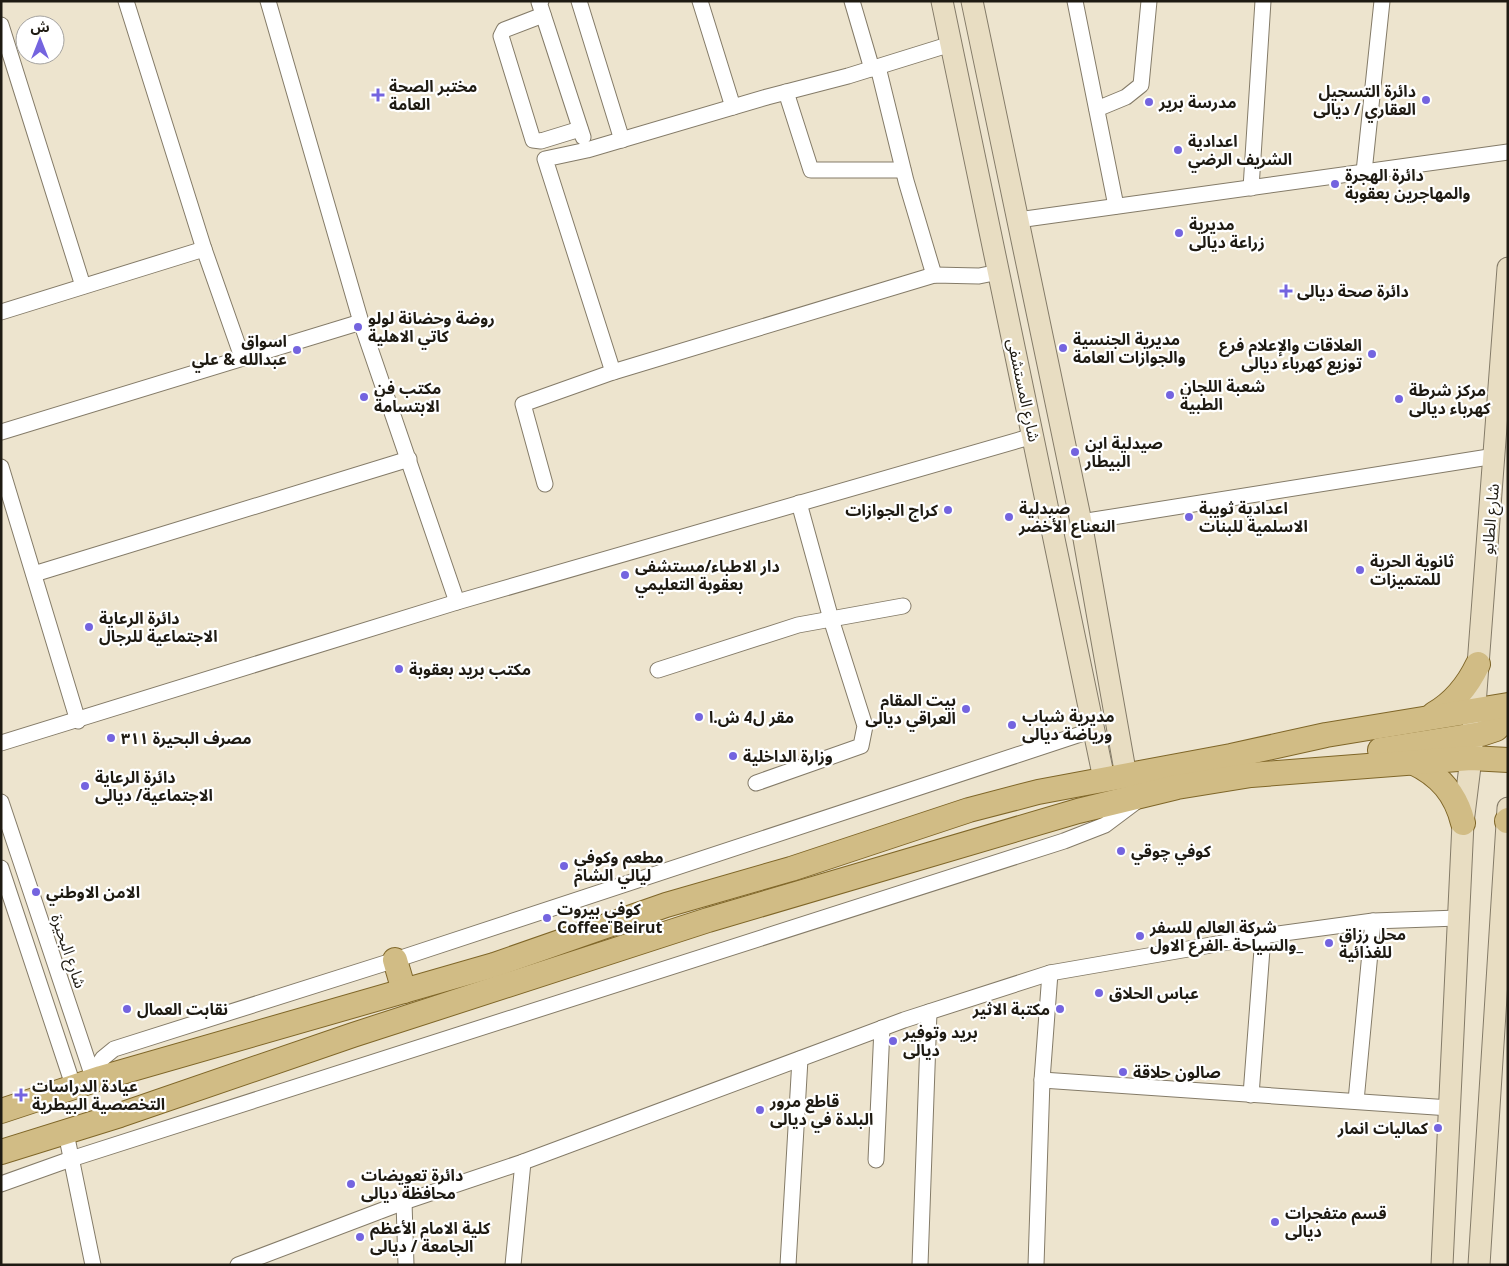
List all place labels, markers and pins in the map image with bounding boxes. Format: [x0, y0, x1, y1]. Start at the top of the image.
place label: مختبر الصحة العامة [389, 75, 477, 115]
place label: دائرة التسجيل العقاري / ديالى [1313, 80, 1416, 123]
marker: مختبر الصحة العامة [371, 88, 385, 102]
place label: مدرسة برير [1158, 91, 1237, 113]
marker: دائرة التسجيل العقاري / ديالى [1420, 94, 1432, 106]
marker: مدرسة برير [1143, 96, 1155, 108]
place label: اعدادية الشريف الرضي [1188, 130, 1292, 173]
marker: اعدادية الشريف الرضي [1172, 144, 1184, 156]
place label: دائرة الهجرة والمهاجرين بعقوبة [1345, 164, 1471, 204]
marker: دائرة الهجرة والمهاجرين بعقوبة [1329, 178, 1341, 190]
place label: مديرية زراعة ديالى [1189, 213, 1265, 253]
marker: مديرية زراعة ديالى [1173, 227, 1185, 239]
place label: دائرة صحة ديالى [1297, 280, 1409, 302]
marker: دائرة صحة ديالى [1279, 284, 1293, 298]
place label: روضة وحضانة لولو كاتي الاهلية [368, 307, 495, 350]
marker: روضة وحضانة لولو كاتي الاهلية [352, 321, 364, 333]
place label: مديرية الجنسية والجوازات العامة [1073, 328, 1186, 368]
place label: اسواق عبدالله & علي [192, 330, 287, 373]
place label: العلاقات والإعلام فرع توزيع كهرباء ديالى [1219, 334, 1362, 376]
marker: مديرية الجنسية والجوازات العامة [1057, 342, 1069, 354]
marker: اسواق عبدالله & علي [291, 344, 303, 356]
marker: العلاقات والإعلام فرع توزيع كهرباء ديالى [1366, 348, 1378, 360]
place label: شعبة اللجان الطبية [1180, 375, 1265, 415]
place label: مكتب فن الابتسامة [374, 377, 441, 417]
place label: مركز شرطة كهرباء ديالى [1409, 379, 1491, 419]
marker: شعبة اللجان الطبية [1164, 389, 1176, 401]
marker: مكتب فن الابتسامة [358, 391, 370, 403]
marker: مركز شرطة كهرباء ديالى [1393, 393, 1405, 405]
place label: صيدلية ابن البيطار [1084, 432, 1163, 472]
marker: صيدلية ابن البيطار [1069, 446, 1081, 458]
place label: صيدلية النعناع الأخضر [1018, 497, 1115, 538]
place label: اعدادية ثويبة الاسلمية للبنات [1199, 497, 1308, 537]
place label: كراج الجوازات [845, 499, 939, 522]
marker: كراج الجوازات [942, 504, 954, 516]
marker: صيدلية النعناع الأخضر [1003, 511, 1015, 523]
marker: اعدادية ثويبة الاسلمية للبنات [1183, 511, 1195, 523]
place label: ثانوية الحرية للمتميزات [1370, 550, 1454, 590]
place label: دار الاطباء/مستشفى بعقوبة التعليمي [635, 555, 780, 598]
marker: ثانوية الحرية للمتميزات [1354, 564, 1366, 576]
marker: دار الاطباء/مستشفى بعقوبة التعليمي [619, 569, 631, 581]
place label: دائرة الرعاية الاجتماعية للرجال [99, 607, 218, 647]
marker: دائرة الرعاية الاجتماعية للرجال [83, 621, 95, 633]
place label: مكتب بريد بعقوبة [409, 658, 531, 680]
marker: مكتب بريد بعقوبة [393, 663, 405, 675]
place label: بيت المقام العراقي ديالى [865, 689, 956, 732]
marker: بيت المقام العراقي ديالى [960, 703, 972, 715]
place label: مديرية شباب ورياضة ديالى [1022, 705, 1115, 745]
place label: مقر ل4 ش.ا [709, 706, 794, 728]
marker: مقر ل4 ش.ا [693, 711, 705, 723]
marker: مديرية شباب ورياضة ديالى [1006, 719, 1018, 731]
place label: مصرف البحيرة ٣١١ [121, 727, 252, 749]
marker: مصرف البحيرة ٣١١ [105, 732, 117, 744]
place label: وزارة الداخلية [743, 745, 833, 767]
marker: وزارة الداخلية [727, 750, 739, 762]
place label: دائرة الرعاية الاجتماعية/ ديالى [95, 766, 213, 806]
marker: دائرة الرعاية الاجتماعية/ ديالى [79, 780, 91, 792]
place label: كوفي چوقي [1131, 840, 1212, 865]
marker: كوفي چوقي [1115, 845, 1127, 857]
place label: مطعم وكوفي ليالي الشام [574, 846, 664, 889]
marker: مطعم وكوفي ليالي الشام [558, 860, 570, 872]
place label: الامن الاوطني [46, 881, 140, 906]
marker: الامن الاوطني [30, 886, 42, 898]
place label: كوفي بيروت Coffee Beirut [557, 898, 662, 938]
marker: كوفي بيروت Coffee Beirut [541, 912, 553, 924]
place label: شركة العالم للسفر والسياحة -الفرع الاول_ [1149, 916, 1303, 957]
place label: محل رزاق للغذائية [1339, 923, 1406, 963]
marker: شركة العالم للسفر والسياحة -الفرع الاول_ [1134, 930, 1146, 942]
marker: محل رزاق للغذائية [1323, 937, 1335, 949]
place label: عباس الحلاق [1109, 982, 1199, 1004]
marker: عباس الحلاق [1093, 987, 1105, 999]
place label: نقابت العمال [137, 998, 228, 1020]
place label: مكتبة الاثير [972, 998, 1050, 1020]
marker: نقابت العمال [121, 1003, 133, 1015]
marker: مكتبة الاثير [1054, 1003, 1066, 1015]
place label: بريد وتوفير ديالى [902, 1021, 978, 1061]
marker: بريد وتوفير ديالى [887, 1035, 899, 1047]
place label: صالون حلاقة [1133, 1061, 1221, 1083]
marker: صالون حلاقة [1117, 1066, 1129, 1078]
place label: عيادة الدراسات التخصصية البيطرية [32, 1075, 165, 1115]
marker: عيادة الدراسات التخصصية البيطرية [14, 1088, 28, 1102]
place label: قاطع مرور البلدة في ديالى [769, 1090, 873, 1133]
marker: قاطع مرور البلدة في ديالى [754, 1104, 766, 1116]
place label: كماليات انمار [1337, 1117, 1429, 1139]
marker: كماليات انمار [1432, 1122, 1444, 1134]
place label: دائرة تعويضات محافظة ديالى [361, 1164, 463, 1204]
marker: دائرة تعويضات محافظة ديالى [345, 1178, 357, 1190]
place label: قسم متفجرات ديالى [1285, 1202, 1386, 1242]
marker: قسم متفجرات ديالى [1269, 1216, 1281, 1228]
place label: كلية الامام الأعظم الجامعة / ديالى [370, 1217, 491, 1257]
marker: كلية الامام الأعظم الجامعة / ديالى [354, 1231, 366, 1243]

